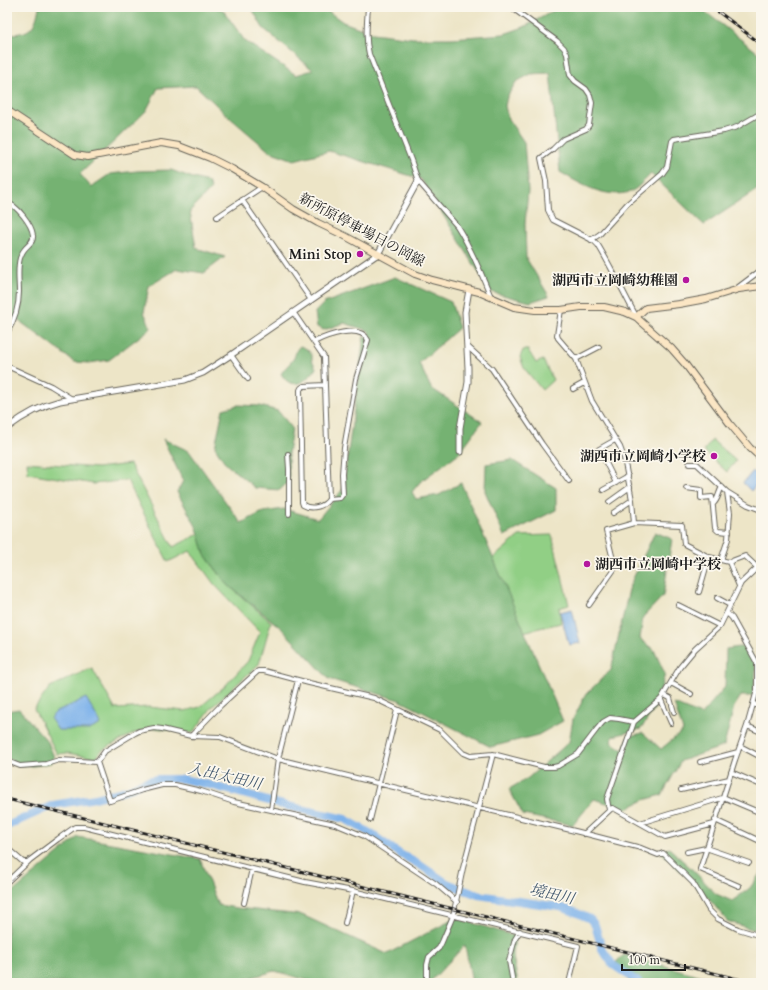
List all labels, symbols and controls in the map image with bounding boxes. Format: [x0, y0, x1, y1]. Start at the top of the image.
street label: 新所原停車場日の岡線 [296, 189, 428, 271]
place label: Mini Stop [289, 245, 352, 264]
marker: Mini Stop [355, 249, 365, 259]
place label: 湖西市立岡崎幼稚園 [552, 271, 678, 290]
marker: 湖西市立岡崎幼稚園 [681, 275, 691, 285]
place label: 湖西市立岡崎小学校 [580, 447, 706, 466]
marker: 湖西市立岡崎小学校 [709, 451, 719, 461]
place label: 湖西市立岡崎中学校 [595, 555, 721, 574]
marker: 湖西市立岡崎中学校 [582, 559, 592, 569]
water label: 入出太田川 [186, 758, 266, 795]
water label: 境田川 [528, 879, 578, 909]
scale bar [622, 946, 685, 972]
text: 100 m [628, 952, 661, 968]

